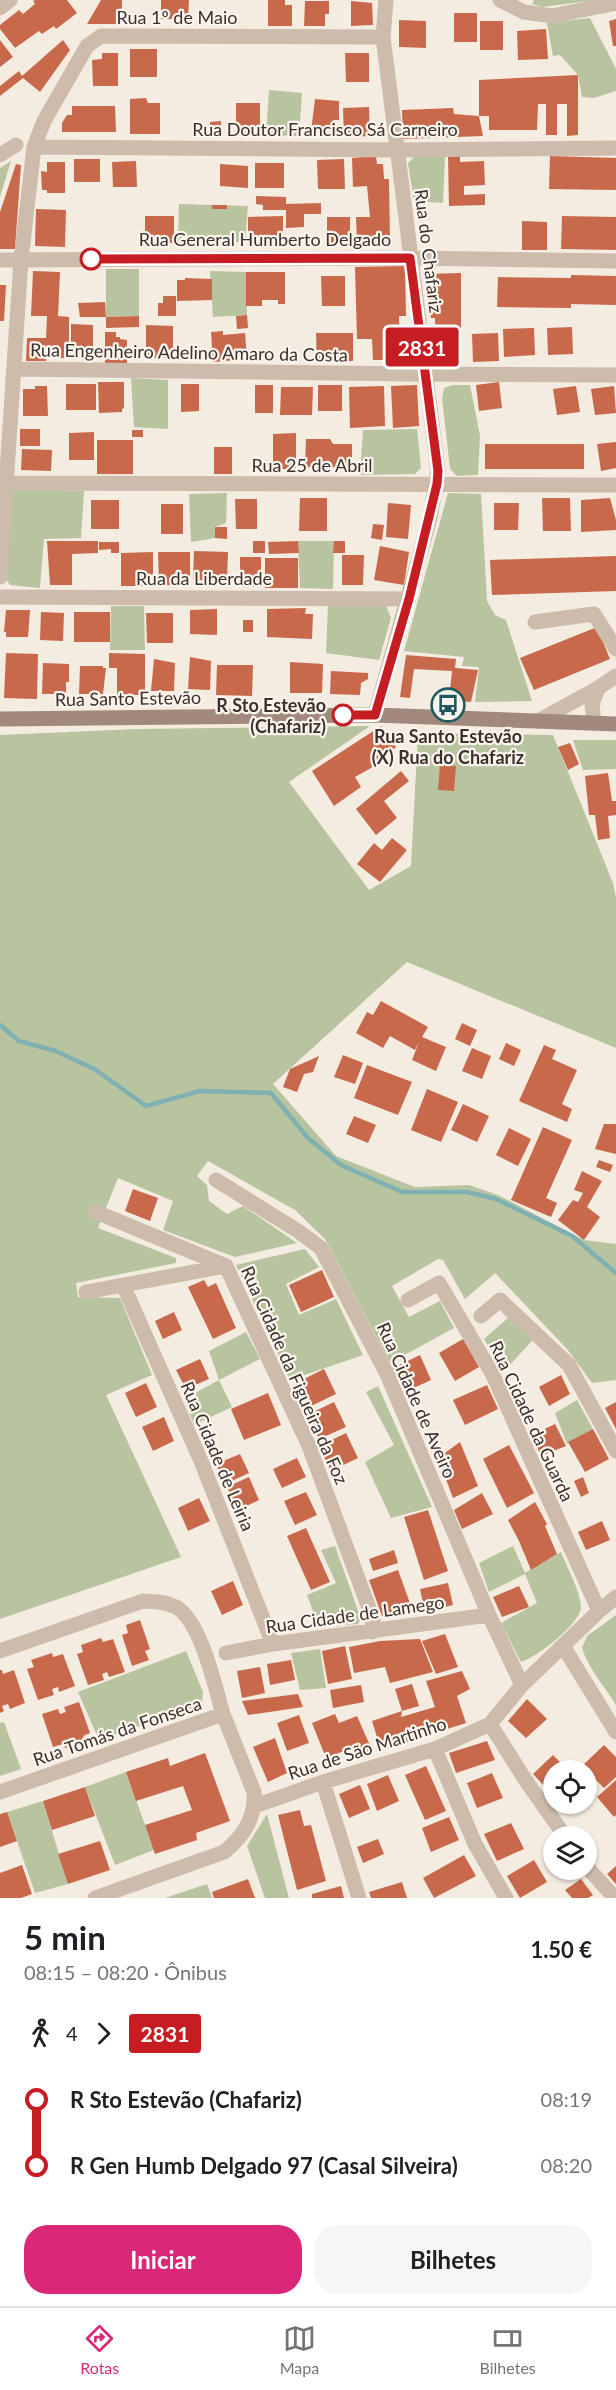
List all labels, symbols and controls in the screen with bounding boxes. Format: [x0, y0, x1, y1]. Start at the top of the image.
street label: Rua 1º de Maio [117, 6, 237, 28]
street label: Rua Doutor Francisco Sá Carneiro [192, 118, 458, 140]
street label: Rua do Chafariz [410, 188, 448, 314]
street label: Rua General Humberto Delgado [139, 228, 391, 250]
unlabelled marker [80, 248, 102, 270]
line badge: 2831 [380, 328, 464, 366]
text: 2831 [398, 335, 446, 360]
street label: Rua Engenheiro Adelino Amaro da Costa [30, 338, 348, 366]
street label: Rua 25 de Abril [252, 454, 372, 476]
street label: Rua da Liberdade [136, 567, 272, 589]
street label: Rua Santo Estevão [55, 686, 201, 710]
bus stop icon: Rua Santo Estevão (X) Rua do Chafariz [430, 687, 466, 723]
place label: R Sto Estevão (Chafariz) [216, 694, 326, 737]
marker: R Sto Estevão (Chafariz) [332, 704, 354, 726]
place label: Rua Santo Estevão (X) Rua do Chafariz [372, 725, 524, 768]
street label: Rua Cidade da Figueira da Foz [237, 1262, 353, 1488]
street label: Rua Cidade de Aveiro [373, 1319, 461, 1481]
street label: Rua Cidade da Guarda [485, 1337, 579, 1505]
street label: Rua Cidade de Leiria [177, 1378, 259, 1534]
street label: Rua Cidade de Lamego [264, 1591, 446, 1637]
street label: Rua Tomás da Fonseca [30, 1692, 204, 1770]
street label: Rua de São Martinho [285, 1712, 449, 1784]
map controls [543, 1760, 597, 1880]
button: locate [543, 1760, 597, 1814]
button: layers [543, 1826, 597, 1880]
text: 5 min [24, 1917, 106, 1957]
text: 1.50 € [530, 1936, 592, 1963]
text: 08:15 – 08:20 · Ônibus [24, 1960, 227, 1984]
icon: walk [24, 2017, 57, 2050]
icon: forward [87, 2017, 120, 2050]
text: 4 [66, 2021, 78, 2045]
text: 2831 [141, 2021, 189, 2046]
text: R Sto Estevão (Chafariz) [70, 2086, 302, 2113]
text: 08:19 [541, 2087, 592, 2111]
text: R Gen Humb Delgado 97 (Casal Silveira) [70, 2152, 458, 2179]
text: 08:20 [541, 2153, 592, 2177]
button: Iniciar [24, 2225, 302, 2294]
button: Bilhetes [314, 2225, 592, 2294]
tab: Rotas [80, 2322, 119, 2377]
tab: Mapa [280, 2322, 319, 2377]
tab: Bilhetes [480, 2322, 536, 2377]

